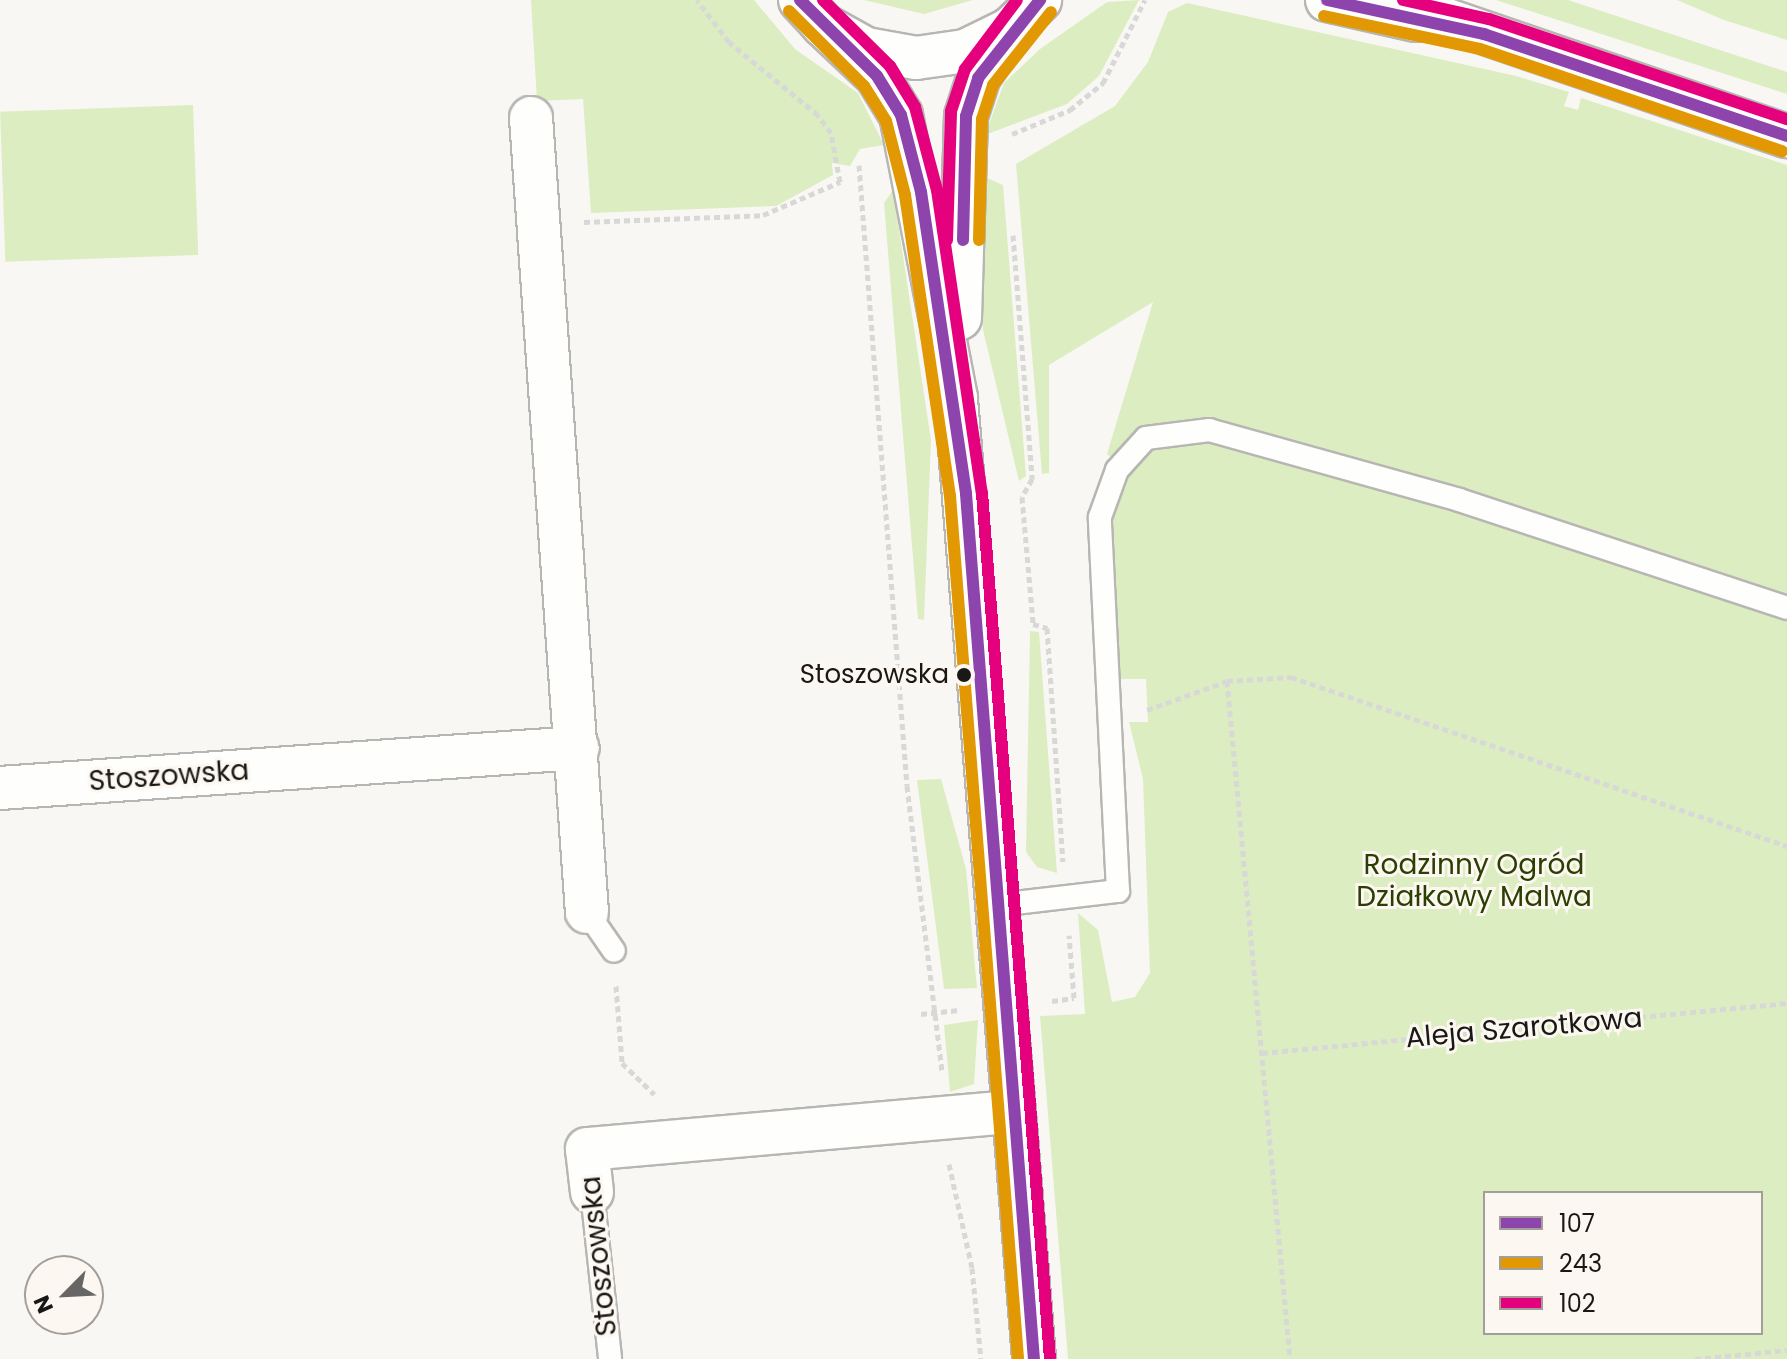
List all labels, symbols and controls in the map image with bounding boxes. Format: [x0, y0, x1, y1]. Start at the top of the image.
place label: Stoszowska [800, 659, 949, 691]
marker: Stoszowska [956, 667, 972, 683]
street label: Stoszowska [88, 754, 250, 798]
park label: Rodzinny Ogród Działkowy Malwa [1356, 848, 1592, 914]
street label: Aleja Szarotkowa [1404, 1001, 1644, 1055]
street label: Stoszowska [574, 1174, 624, 1338]
legend [1483, 1191, 1763, 1335]
text: 107 [1559, 1207, 1595, 1240]
text: 243 [1559, 1247, 1602, 1280]
north arrow [24, 1255, 104, 1335]
text: 102 [1559, 1287, 1596, 1320]
text: N [26, 1290, 61, 1318]

